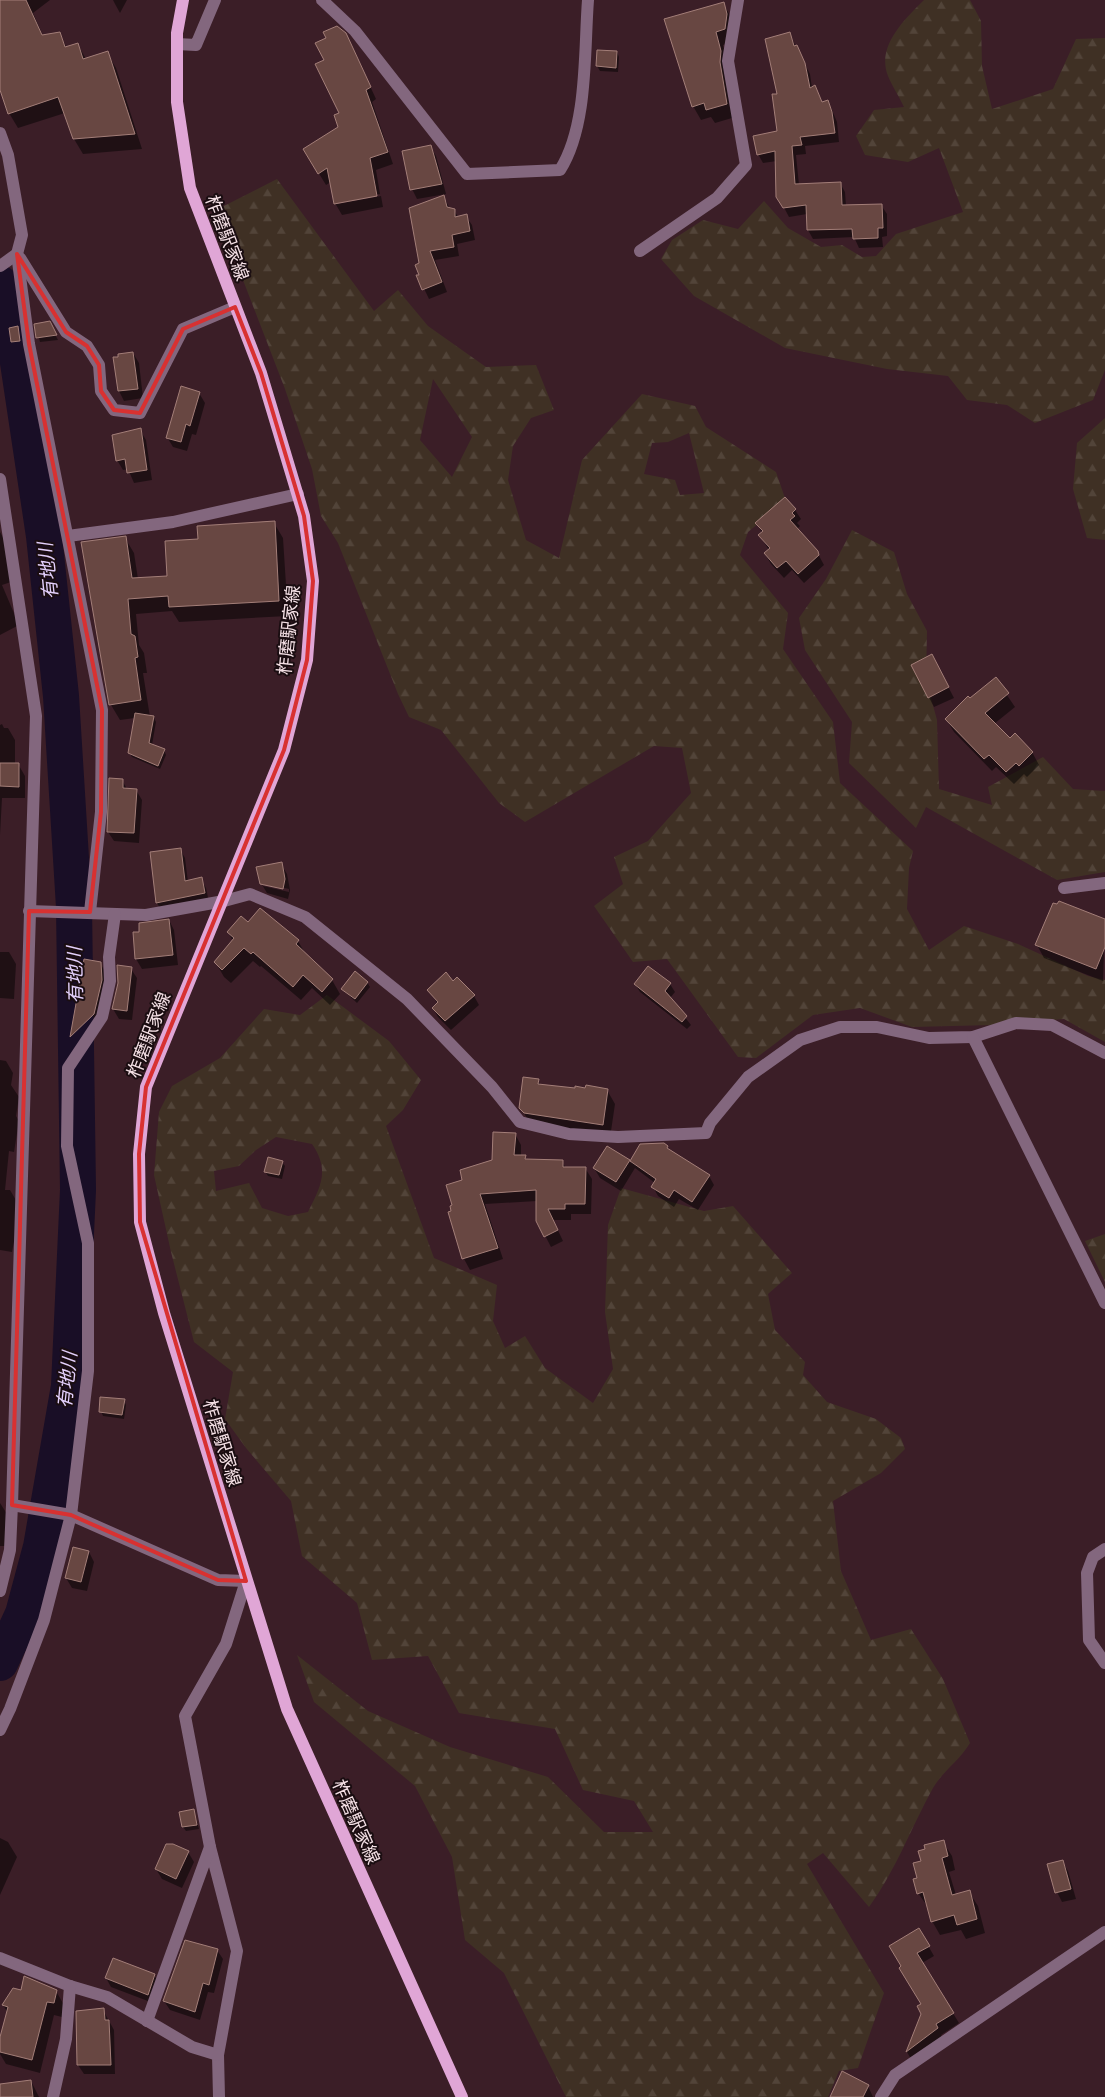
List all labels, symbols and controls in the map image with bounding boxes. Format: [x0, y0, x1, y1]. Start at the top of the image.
street label: 柞磨駅家線 [202, 192, 252, 284]
water label: 有地川 [34, 540, 61, 600]
street label: 柞磨駅家線 [274, 584, 304, 676]
water label: 有地川 [64, 944, 86, 1004]
street label: 柞磨駅家線 [124, 989, 174, 1081]
water label: 有地川 [54, 1349, 81, 1409]
street label: 柞磨駅家線 [199, 1397, 245, 1489]
street label: 柞磨駅家線 [329, 1777, 383, 1867]

